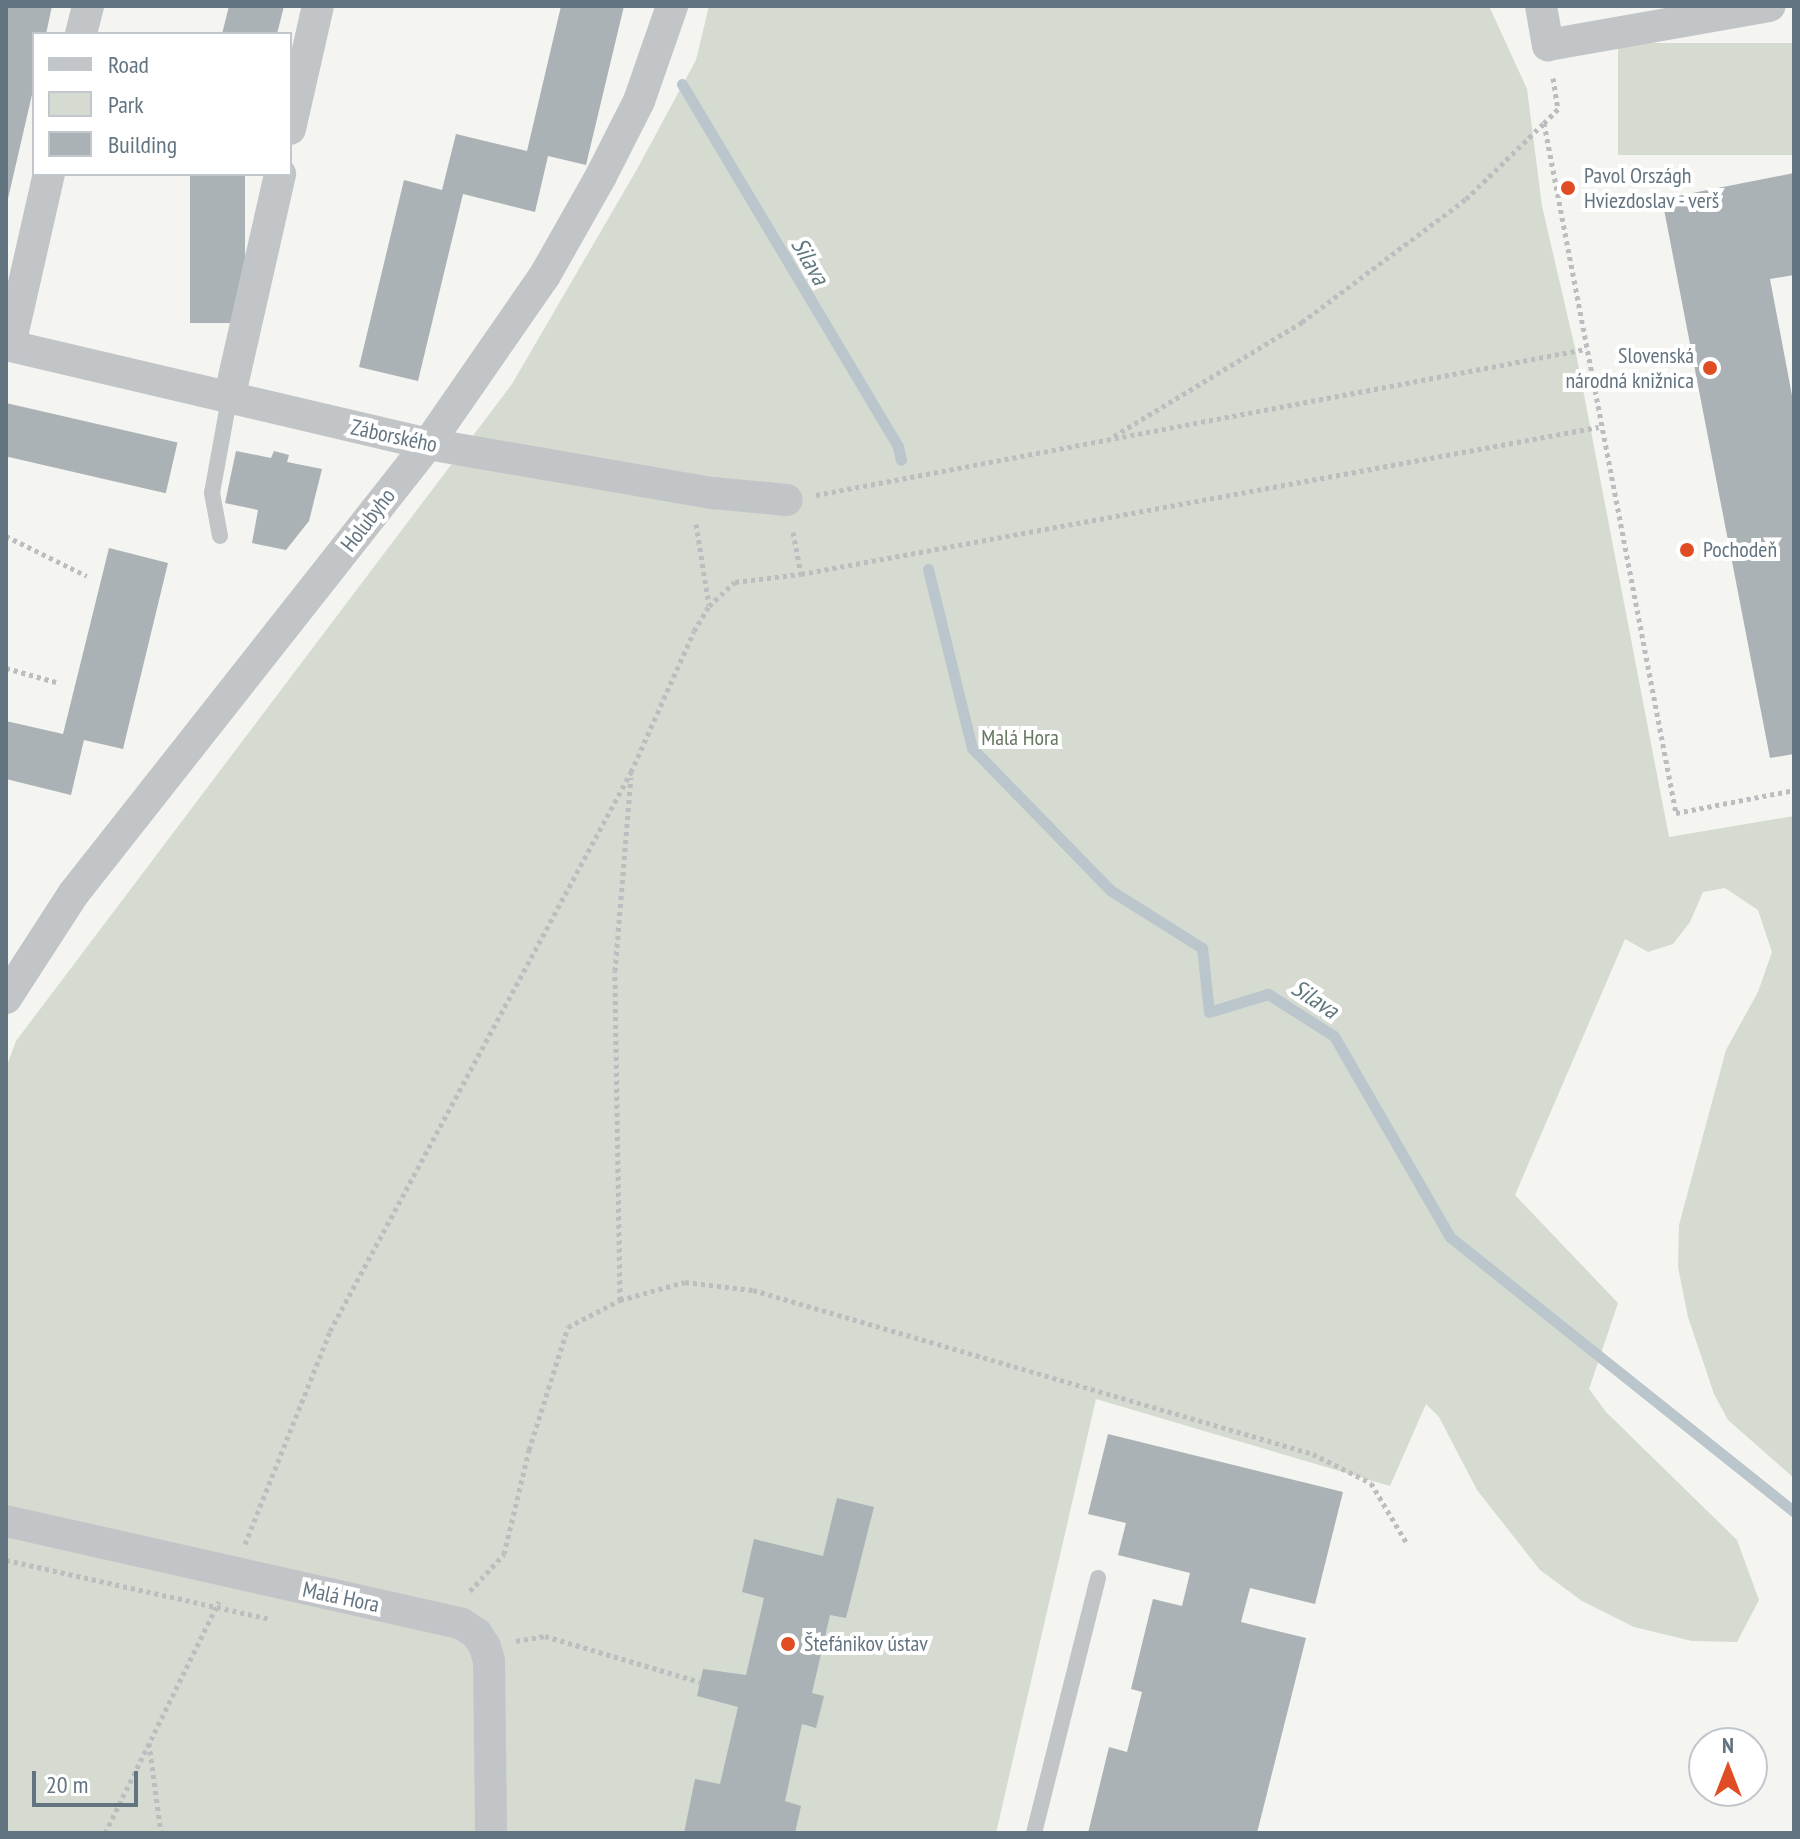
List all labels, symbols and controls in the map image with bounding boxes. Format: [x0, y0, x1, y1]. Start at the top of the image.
legend [32, 32, 292, 176]
text: Road [108, 49, 149, 80]
text: Park [108, 89, 144, 120]
text: Building [108, 129, 177, 160]
place label: Pavol Országh Hviezdoslav - verš [1584, 162, 1722, 214]
marker: Pavol Országh Hviezdoslav - verš [1559, 179, 1577, 197]
water label: Silava [785, 232, 835, 290]
place label: Slovenská národná knižnica [1565, 342, 1694, 394]
marker: Slovenská národná knižnica [1701, 359, 1719, 377]
street label: Záborského [348, 414, 440, 458]
street label: Holubyho [335, 483, 401, 557]
place label: Pochodeň [1703, 537, 1777, 563]
marker: Pochodeň [1678, 541, 1696, 559]
park label: Malá Hora [981, 725, 1059, 751]
water label: Silava [1286, 973, 1344, 1025]
street label: Malá Hora [300, 1576, 382, 1618]
place label: Štefánikov ústav [804, 1631, 928, 1657]
marker: Štefánikov ústav [779, 1635, 797, 1653]
north arrow [1688, 1727, 1768, 1807]
text: N [1722, 1731, 1734, 1759]
scale bar [36, 1755, 142, 1805]
text: 20 m [46, 1769, 88, 1800]

